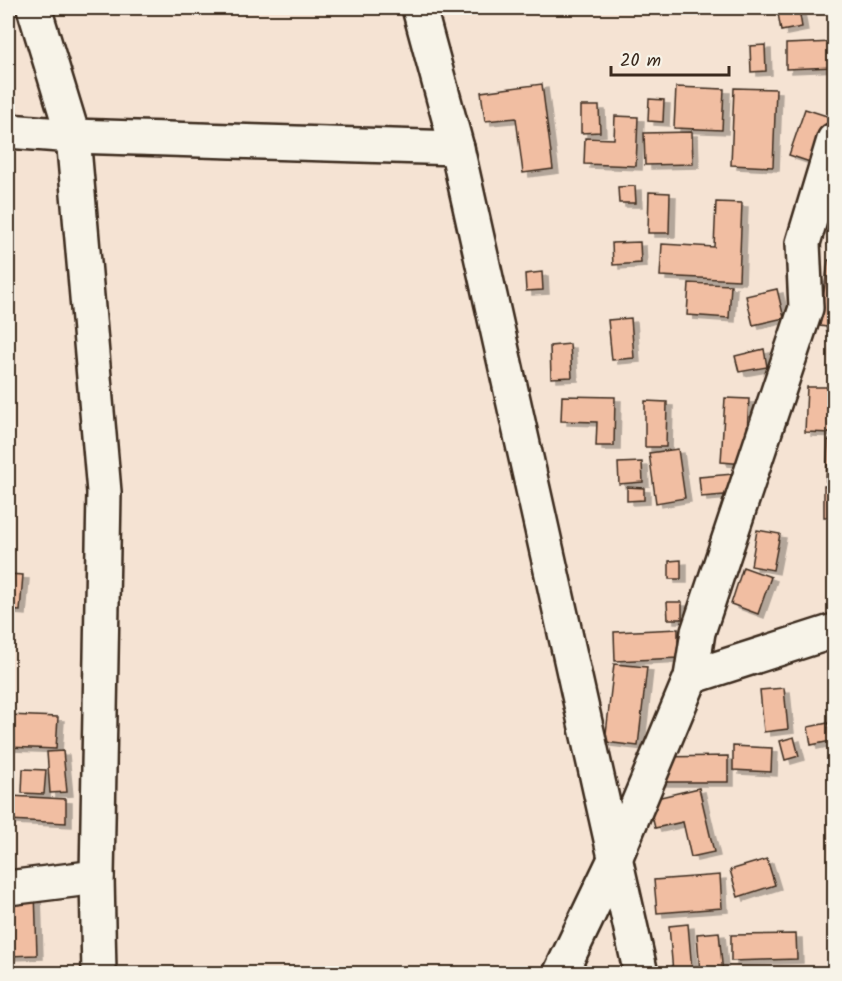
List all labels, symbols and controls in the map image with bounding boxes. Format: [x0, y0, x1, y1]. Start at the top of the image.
scale bar [611, 39, 730, 77]
text: 20 m [620, 47, 661, 76]

